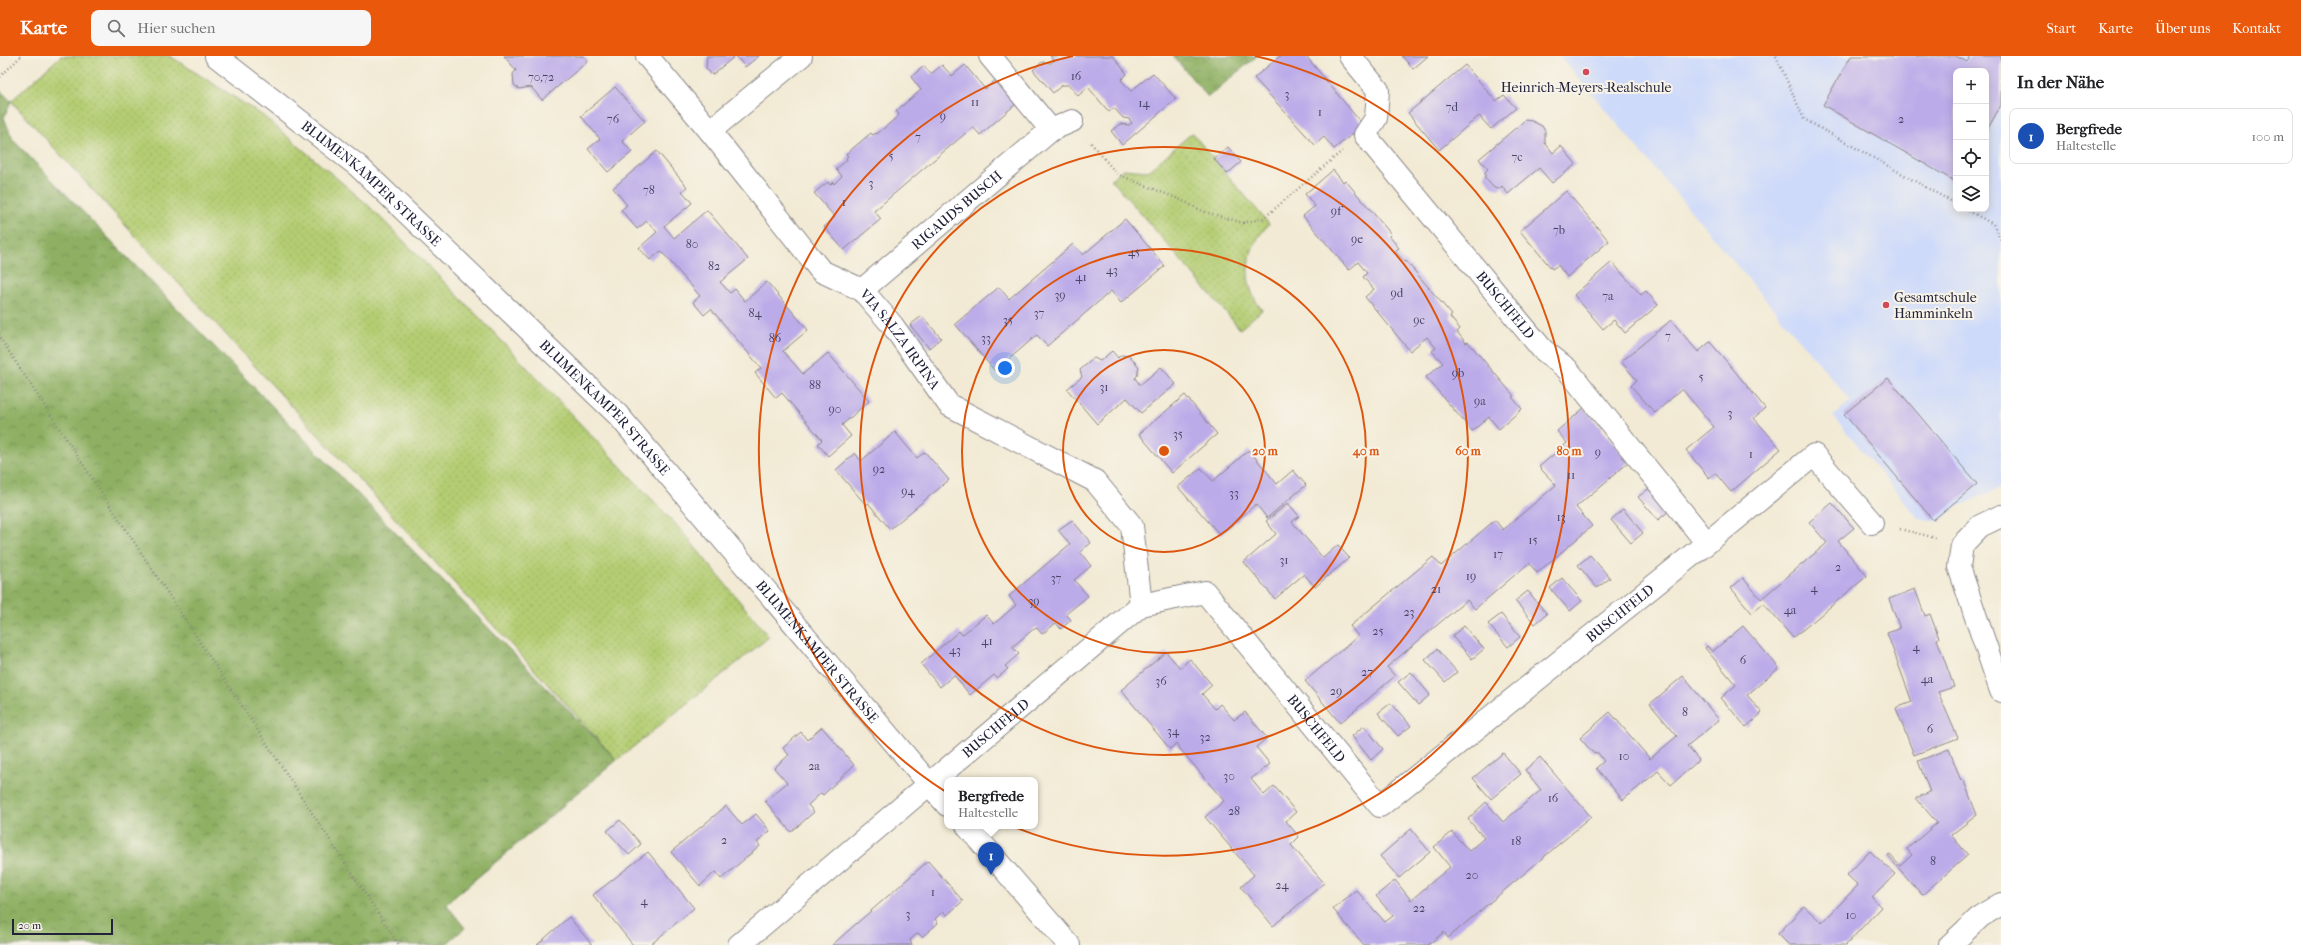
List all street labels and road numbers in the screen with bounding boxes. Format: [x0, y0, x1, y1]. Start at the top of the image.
street label: BLUMENKAMPER STRASSE [298, 117, 445, 250]
street label: RIGAUDS BUSCH [908, 167, 1005, 253]
street label: BUSCHFELD [1473, 268, 1539, 343]
street label: VIA SALZA IRPINA [856, 285, 944, 393]
street label: BLUMENKAMPER STRASSE [536, 336, 674, 479]
street label: BLUMENKAMPER STRASSE [753, 577, 883, 727]
street label: BUSCHFELD [1582, 580, 1658, 646]
street label: BUSCHFELD [1284, 691, 1350, 766]
street label: BUSCHFELD [958, 695, 1033, 761]

